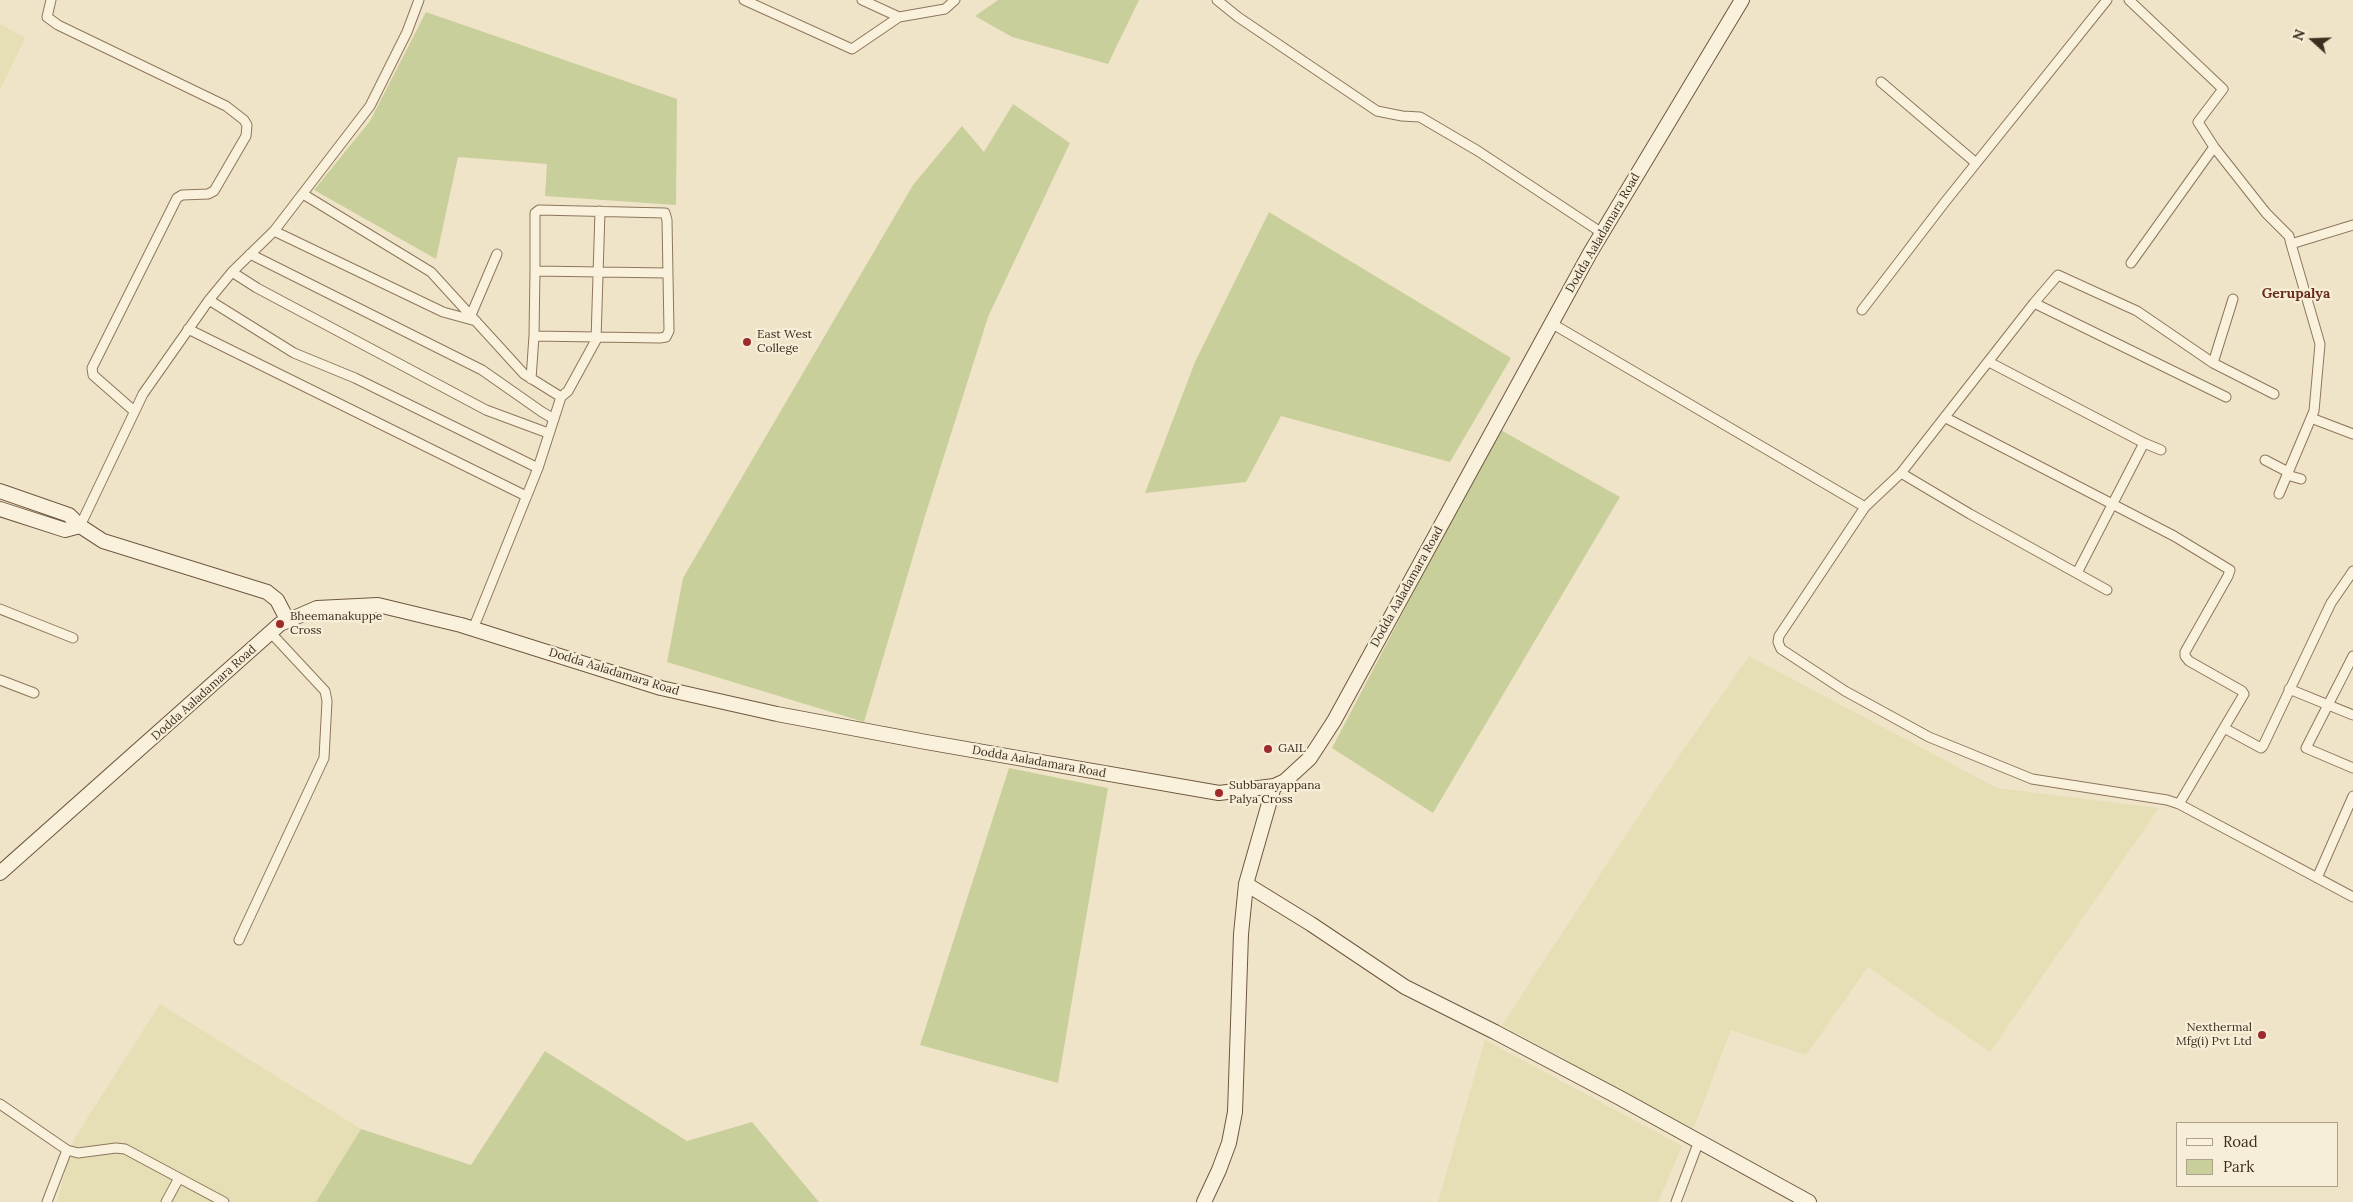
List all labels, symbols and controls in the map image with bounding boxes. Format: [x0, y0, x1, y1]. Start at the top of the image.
north arrow [2288, 15, 2338, 65]
text: N [2289, 27, 2309, 43]
street label: Dodda Aaladamara Road [1563, 171, 1643, 295]
district label: Gerupalya [2262, 286, 2330, 302]
place label: East West College [757, 328, 812, 356]
marker: East West College [741, 336, 753, 348]
street label: Dodda Aaladamara Road [1368, 524, 1446, 650]
place label: Bheemanakuppe Cross [290, 610, 382, 638]
marker: Bheemanakuppe Cross [274, 618, 286, 630]
street label: Dodda Aaladamara Road [149, 642, 259, 744]
street label: Dodda Aaladamara Road [547, 645, 681, 699]
place label: GAIL [1278, 742, 1306, 756]
street label: Dodda Aaladamara Road [971, 743, 1107, 781]
marker: GAIL [1262, 743, 1274, 755]
place label: Subbarayappana Palya Cross [1229, 779, 1321, 807]
marker: Subbarayappana Palya Cross [1213, 787, 1225, 799]
place label: Nexthermal Mfg(i) Pvt Ltd [2176, 1021, 2252, 1049]
marker: Nexthermal Mfg(i) Pvt Ltd [2256, 1029, 2268, 1041]
legend [2176, 1122, 2338, 1187]
text: Road [2223, 1132, 2258, 1151]
text: Park [2223, 1157, 2254, 1176]

